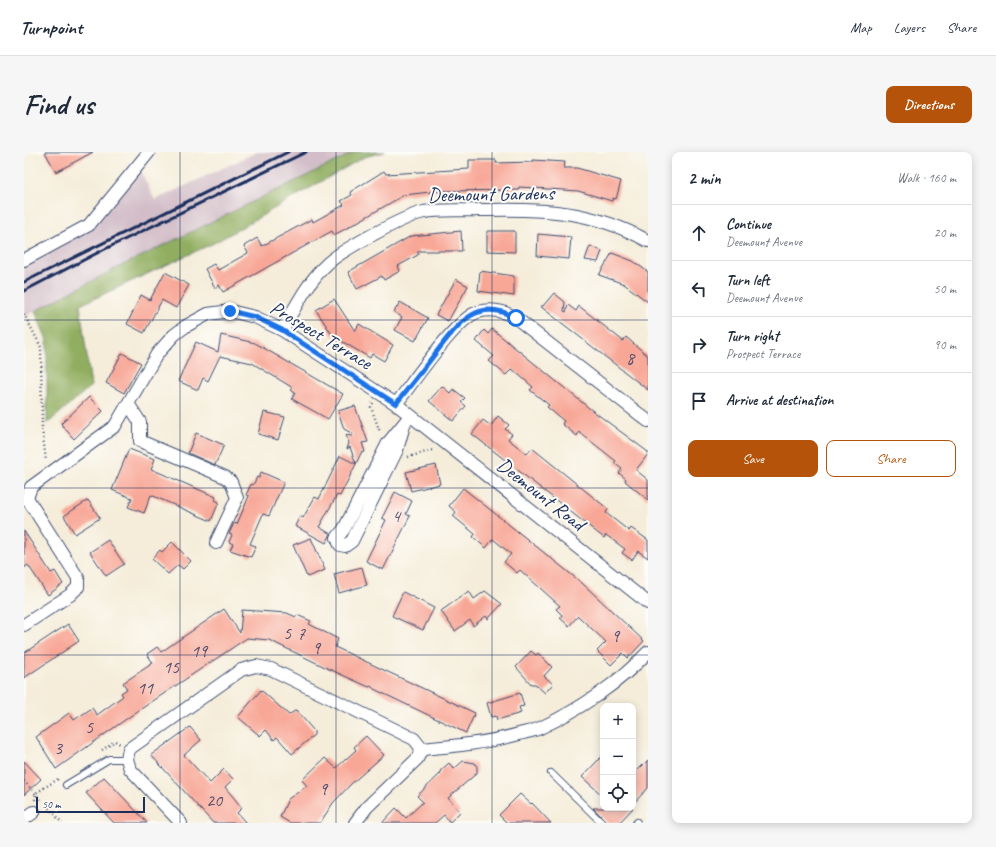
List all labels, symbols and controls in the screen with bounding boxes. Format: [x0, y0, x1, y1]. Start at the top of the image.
text: Turnpoint [20, 16, 82, 40]
text: Map [850, 19, 872, 36]
text: Layers [894, 19, 925, 36]
text: Share [947, 19, 976, 36]
button: Directions [886, 86, 972, 123]
text: Find us [24, 87, 94, 122]
text: 2 min [688, 168, 721, 189]
text: Walk · 160 m [897, 170, 956, 186]
street label: Deemount Gardens [428, 180, 556, 208]
text: Continue [726, 215, 771, 234]
icon: ahead [688, 222, 710, 244]
text: 20 m [934, 225, 956, 241]
text: Deemount Avenue [726, 234, 802, 250]
text: Turn left [726, 271, 769, 290]
icon: left [688, 278, 710, 300]
text: 50 m [934, 281, 956, 297]
text: Deemount Avenue [726, 290, 802, 306]
street label: Prospect Terrace [266, 295, 378, 376]
route end [221, 302, 239, 320]
route start [507, 309, 525, 327]
text: Turn right [726, 327, 779, 346]
icon: right [688, 334, 710, 356]
text: 90 m [934, 337, 956, 353]
text: Prospect Terrace [726, 346, 800, 362]
house number: 8 [626, 347, 636, 369]
icon: arrive [688, 390, 710, 412]
text: Arrive at destination [726, 391, 833, 410]
button: Save [688, 440, 818, 477]
button: Share [826, 440, 956, 477]
street label: Deemount Road [492, 452, 592, 538]
house number: 4 [392, 505, 402, 527]
house number: 5 [283, 622, 292, 644]
house number: 7 [297, 623, 306, 645]
house number: 9 [611, 625, 621, 647]
house number: 9 [312, 637, 322, 659]
house number: 19 [191, 640, 209, 662]
house number: 15 [163, 656, 180, 678]
house number: 11 [137, 677, 154, 699]
map controls [600, 703, 636, 811]
button: + [600, 703, 636, 739]
house number: 5 [85, 716, 94, 738]
house number: 3 [54, 737, 64, 759]
button: − [600, 739, 636, 775]
button: locate [600, 775, 636, 811]
house number: 9 [319, 778, 329, 800]
house number: 20 [206, 789, 224, 811]
scale bar [36, 795, 145, 814]
text: 50 m [42, 797, 61, 811]

